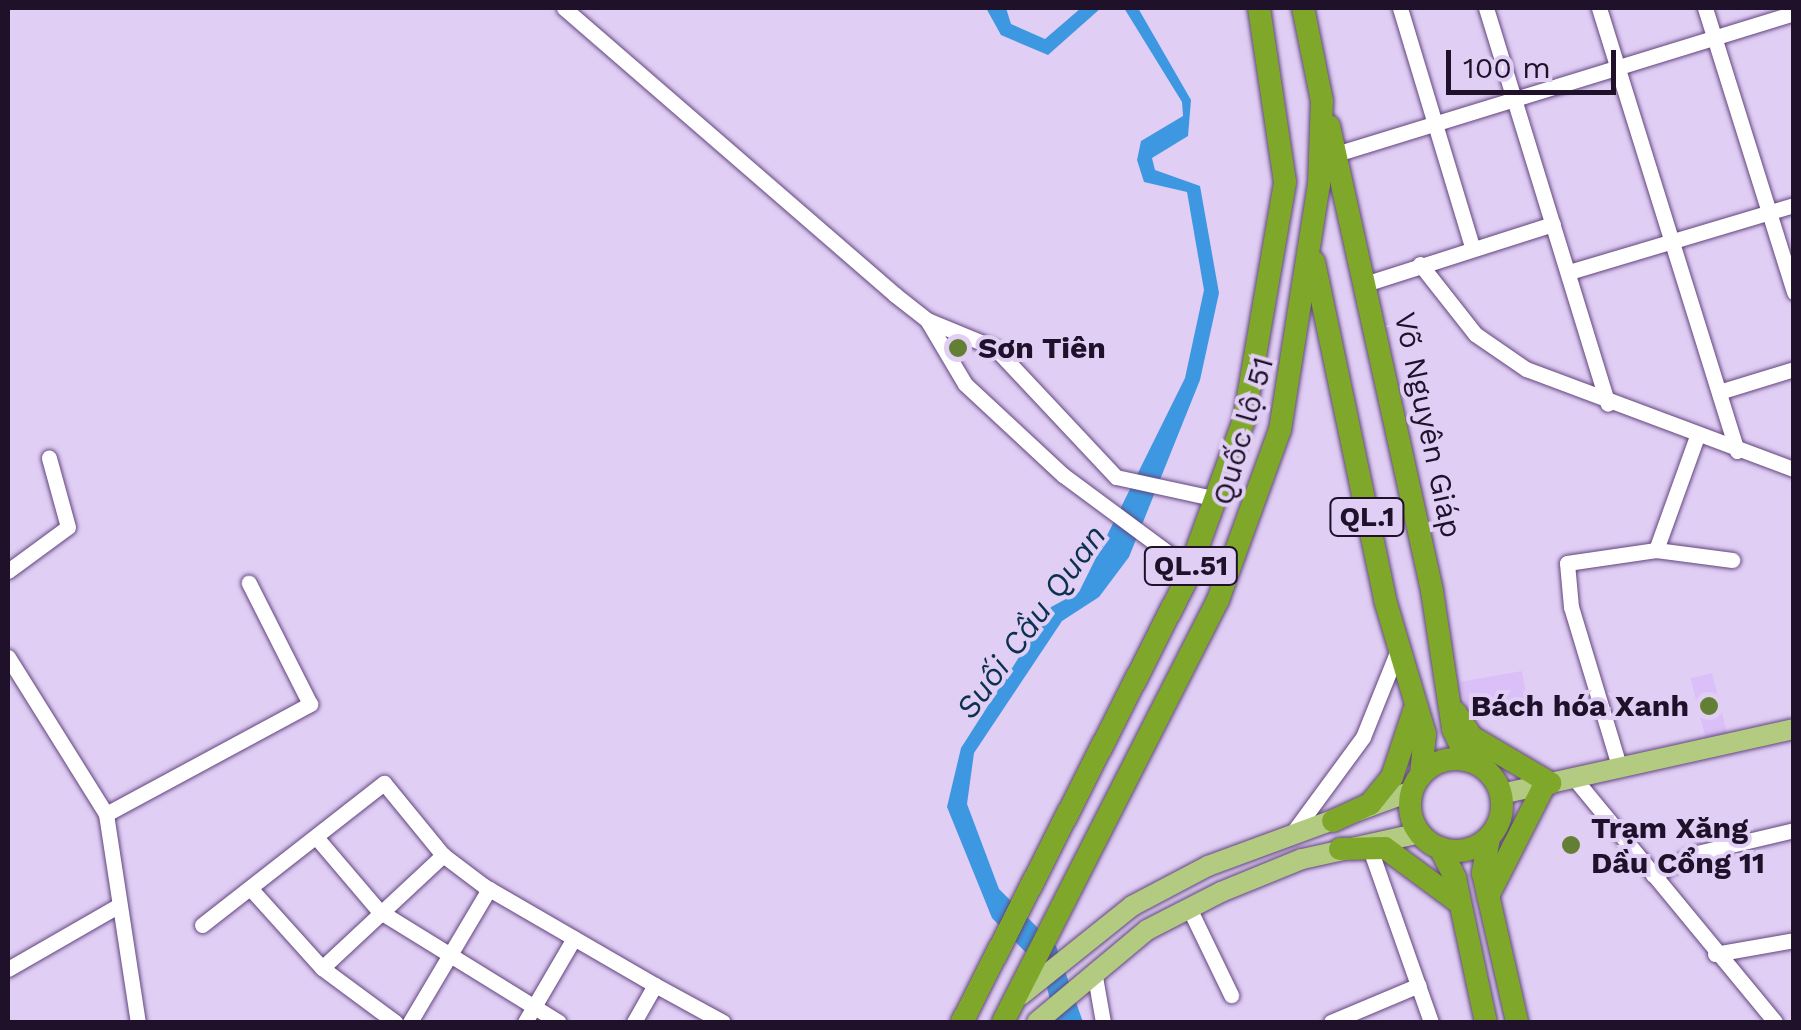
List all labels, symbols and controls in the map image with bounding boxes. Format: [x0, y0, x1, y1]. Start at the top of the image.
scale bar [1451, 30, 1621, 92]
text: 100 m [1463, 50, 1551, 85]
street label: Võ Nguyên Giáp [1387, 309, 1469, 541]
place label: Sơn Tiên [978, 330, 1106, 366]
marker: Sơn Tiên [947, 337, 969, 359]
street label: Quốc lộ 51 [1205, 353, 1281, 509]
road number: QL.1 [1327, 494, 1407, 540]
water label: Suối Cầu Quan [948, 518, 1114, 726]
road number: QL.51 [1144, 543, 1238, 589]
place label: Bách hóa Xanh [1470, 688, 1689, 724]
marker: Bách hóa Xanh [1698, 695, 1720, 717]
place label: Trạm Xăng Dầu Cổng 11 [1591, 810, 1765, 880]
marker: Trạm Xăng Dầu Cổng 11 [1560, 834, 1582, 856]

